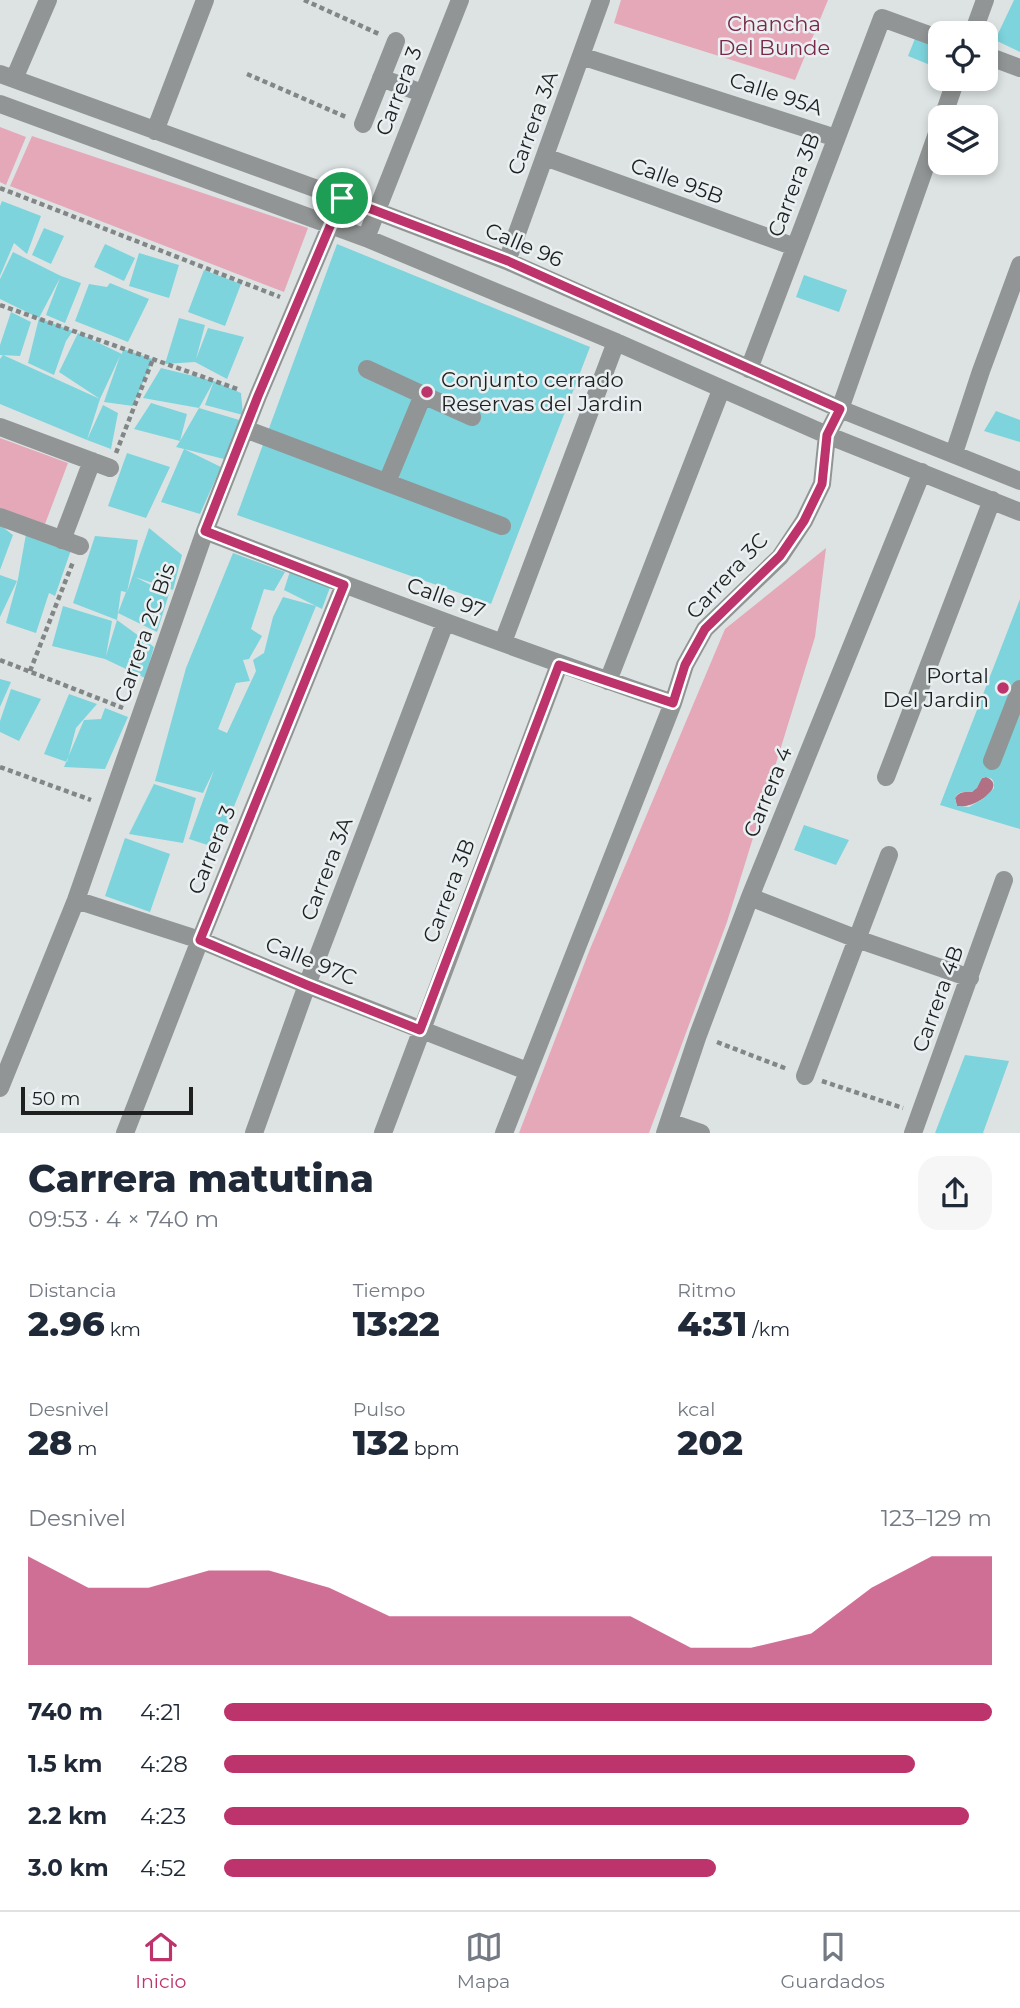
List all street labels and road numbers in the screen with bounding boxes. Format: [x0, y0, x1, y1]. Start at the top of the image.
street label: Carrera 3 [370, 43, 427, 139]
street label: Carrera 3A [502, 67, 563, 178]
street label: Calle 95A [726, 67, 827, 121]
street label: Carrera 3B [762, 129, 825, 240]
street label: Calle 95B [627, 152, 727, 209]
street label: Calle 96 [481, 217, 567, 272]
street label: Carrera 3C [681, 527, 773, 624]
street label: Carrera 2C Bis [109, 560, 180, 706]
street label: Calle 97 [404, 572, 489, 623]
street label: Carrera 4 [738, 743, 797, 841]
street label: Carrera 3 [182, 802, 241, 898]
street label: Carrera 3A [295, 813, 358, 924]
street label: Carrera 3B [417, 835, 480, 946]
street label: Calle 97C [262, 931, 361, 990]
street label: Carrera 4B [907, 942, 968, 1055]

